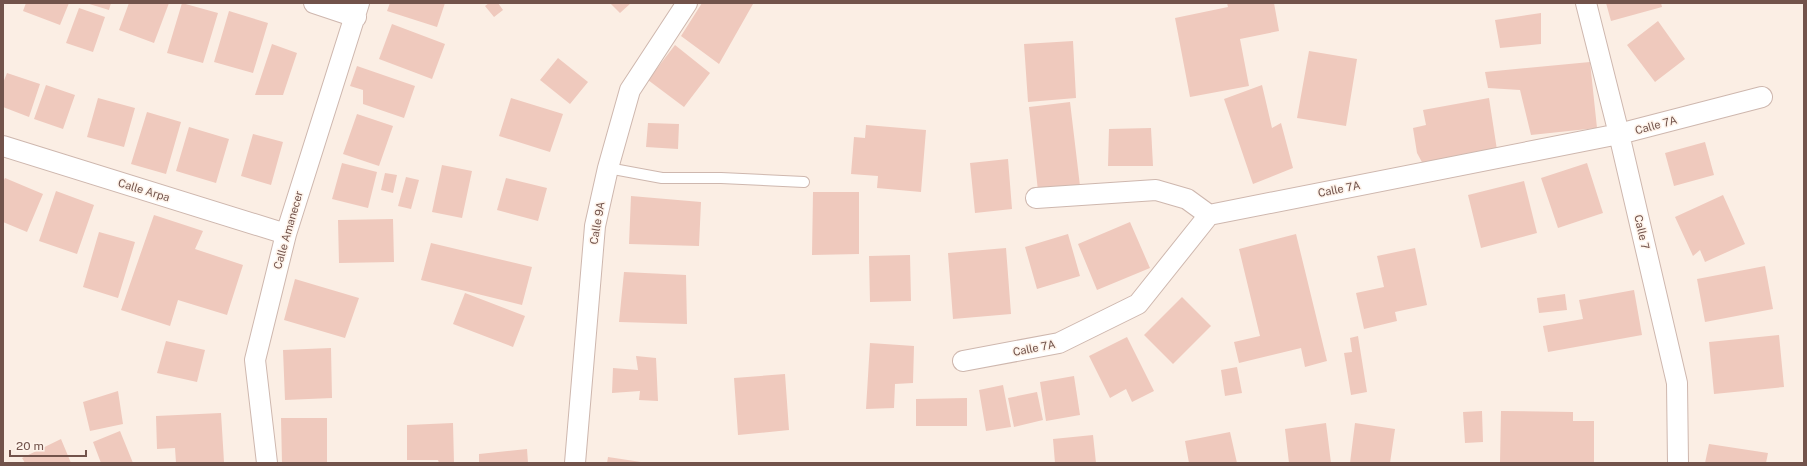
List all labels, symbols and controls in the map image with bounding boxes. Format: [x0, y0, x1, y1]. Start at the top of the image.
street label: Calle 7A [1634, 114, 1679, 136]
street label: Calle Arpa [117, 176, 171, 204]
street label: Calle 7A [1317, 179, 1361, 199]
street label: Calle Amanecer [271, 189, 305, 271]
street label: Calle 9A [587, 200, 607, 245]
street label: Calle 7 [1632, 213, 1652, 251]
street label: Calle 7A [1012, 338, 1056, 358]
scale bar [10, 432, 86, 458]
text: 20 m [16, 439, 44, 453]

